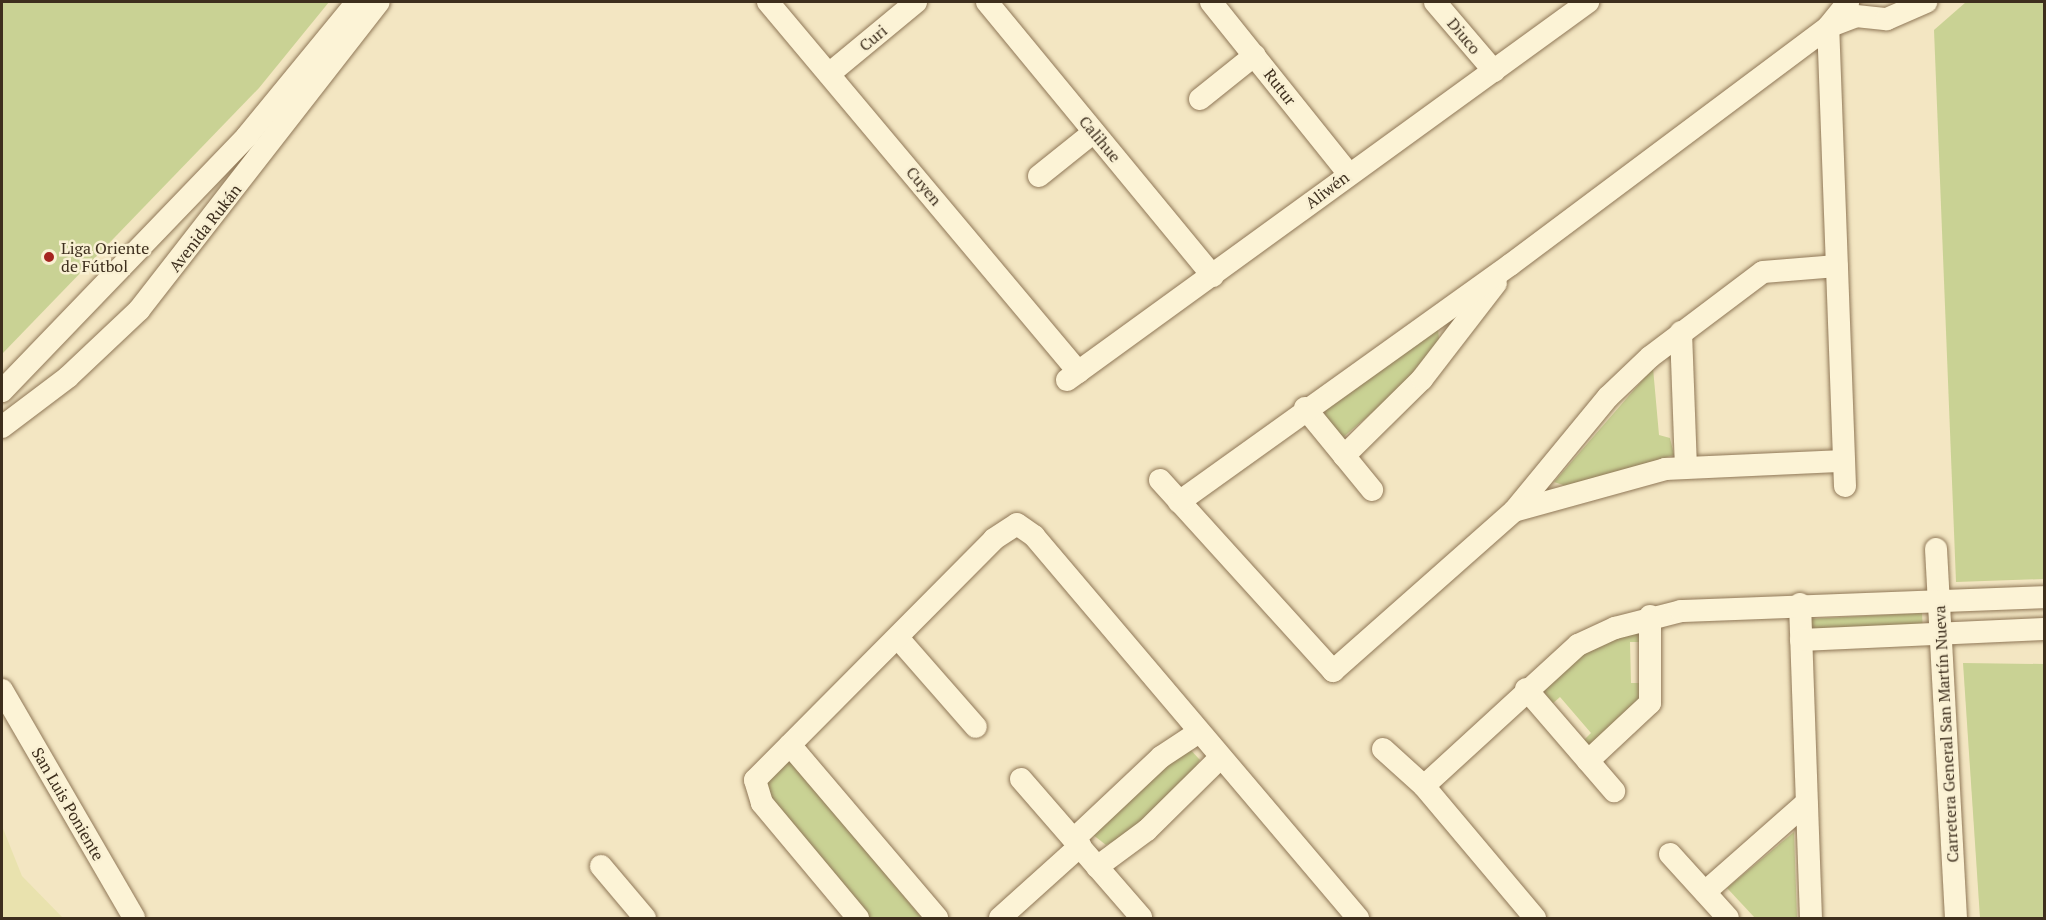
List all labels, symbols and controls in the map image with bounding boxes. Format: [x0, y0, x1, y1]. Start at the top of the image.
street label: Diuco [1443, 14, 1485, 58]
street label: Curi [855, 21, 891, 55]
street label: Rutur [1260, 65, 1300, 109]
street label: Calihue [1075, 112, 1125, 166]
street label: Cuyen [902, 163, 946, 209]
street label: Aliwén [1301, 167, 1353, 213]
street label: Avenida Rukán [165, 180, 245, 276]
place label: Liga Oriente de Fútbol [61, 238, 149, 276]
marker: Liga Oriente de Fútbol [42, 250, 56, 264]
street label: Carretera General San Martín Nueva [1930, 605, 1962, 863]
street label: San Luis Poniente [28, 744, 108, 864]

